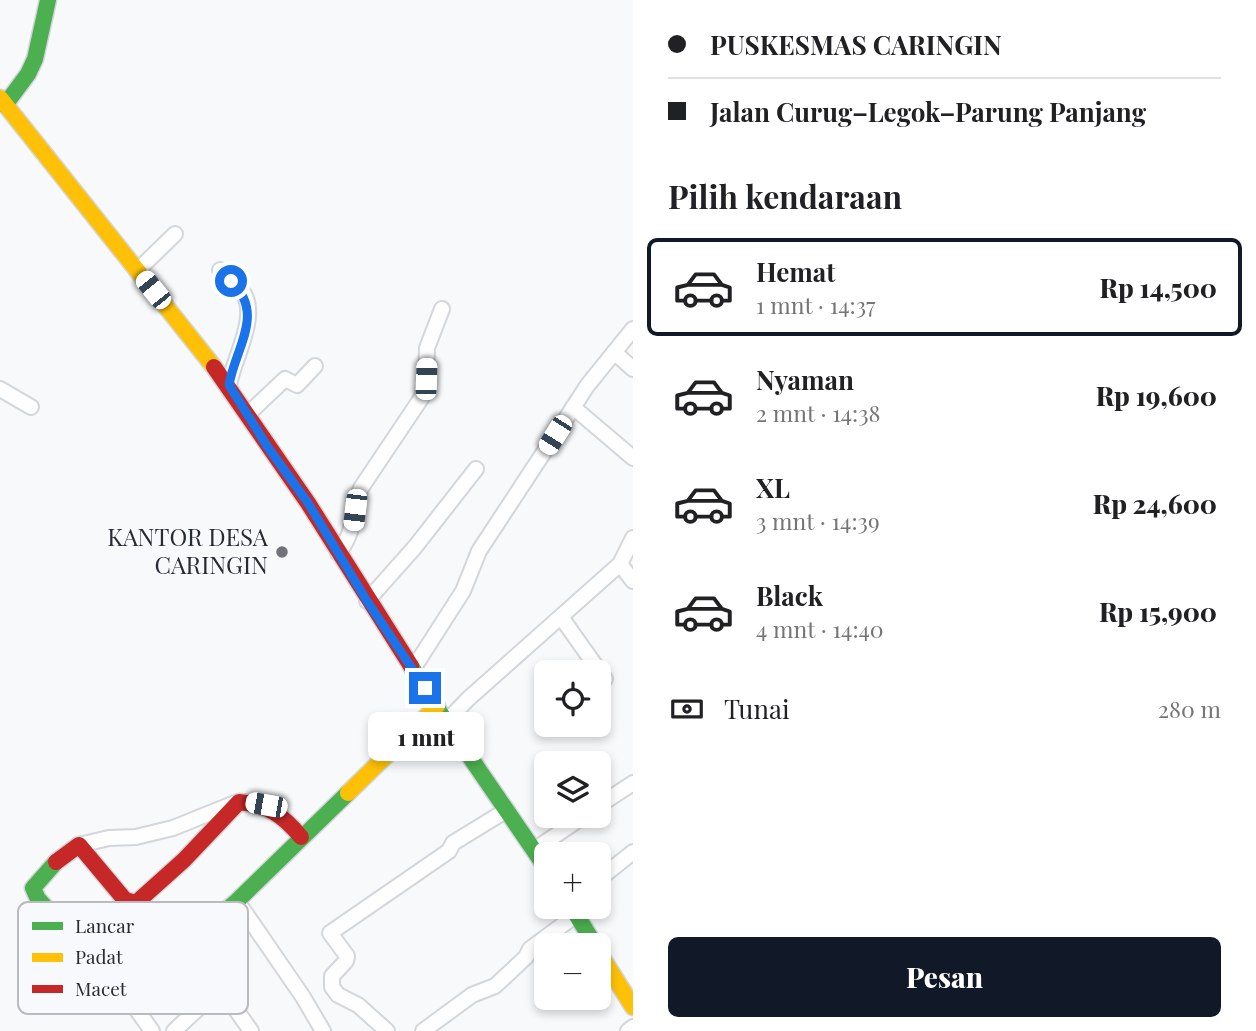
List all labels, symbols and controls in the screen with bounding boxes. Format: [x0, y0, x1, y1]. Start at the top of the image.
text: PUSKESMAS CARINGIN [710, 27, 1002, 62]
text: Jalan Curug–Legok–Parung Panjang [710, 94, 1146, 129]
text: Pilih kendaraan [668, 174, 902, 217]
text: Hemat [756, 254, 835, 289]
icon: car [672, 256, 735, 319]
route start [215, 265, 247, 297]
car [132, 267, 175, 313]
text: Rp 14,500 [1100, 270, 1217, 305]
text: 1 mnt · 14:37 [756, 289, 875, 320]
car [415, 358, 438, 400]
text: Nyaman [756, 362, 854, 397]
icon: car [672, 364, 735, 427]
text: Rp 19,600 [1096, 378, 1217, 413]
text: 2 mnt · 14:38 [756, 397, 881, 428]
car [535, 412, 576, 458]
text: XL [756, 470, 790, 505]
icon: car [672, 472, 735, 535]
text: Rp 24,600 [1093, 486, 1217, 521]
car [343, 488, 368, 532]
text: 3 mnt · 14:39 [756, 505, 880, 536]
place label: KANTOR DESA CARINGIN [107, 520, 269, 580]
marker: KANTOR DESA CARINGIN [274, 544, 290, 560]
text: Black [756, 578, 823, 613]
icon: car [672, 580, 735, 643]
text: Rp 15,900 [1099, 594, 1217, 629]
text: 4 mnt · 14:40 [756, 613, 884, 644]
map controls [534, 660, 611, 1010]
button: locate [534, 660, 611, 737]
route end [409, 672, 441, 704]
icon: cash [668, 690, 706, 728]
text: Tunai [724, 691, 790, 726]
text: 280 m [1158, 693, 1221, 724]
callout: 1 mnt [367, 712, 483, 762]
text: 1 mnt [397, 721, 455, 752]
button: layers [534, 751, 611, 828]
car [244, 791, 289, 819]
button: + [534, 842, 611, 919]
legend [18, 902, 248, 1014]
text: Lancar [75, 912, 135, 938]
button: − [534, 933, 611, 1010]
button: Pesan [668, 937, 1221, 1017]
text: Padat [75, 943, 123, 969]
text: Macet [75, 975, 127, 1001]

